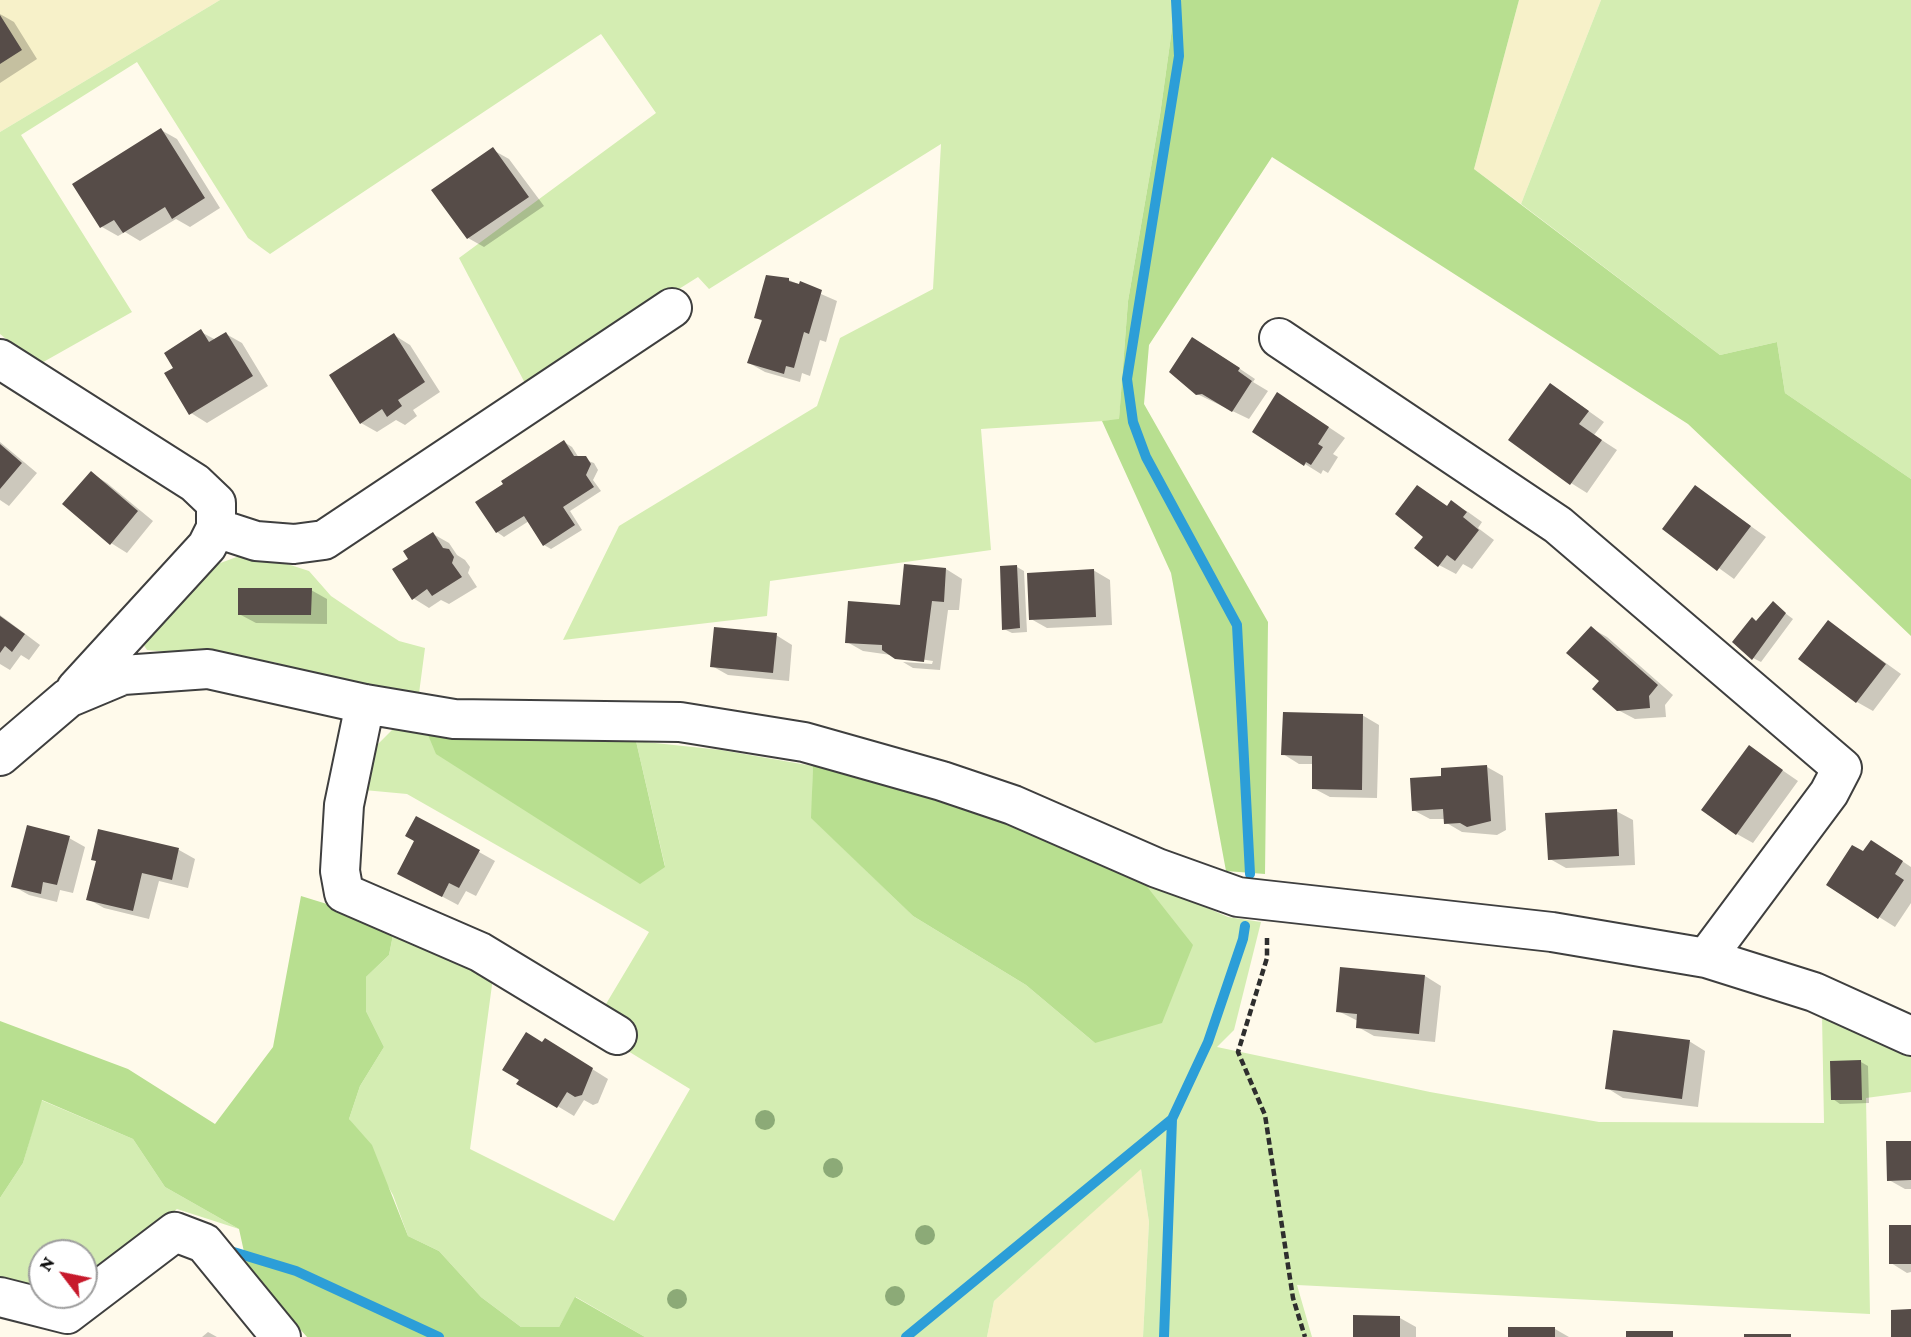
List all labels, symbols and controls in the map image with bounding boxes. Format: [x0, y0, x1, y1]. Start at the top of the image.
north arrow [28, 1239, 98, 1309]
text: N [34, 1253, 59, 1275]

